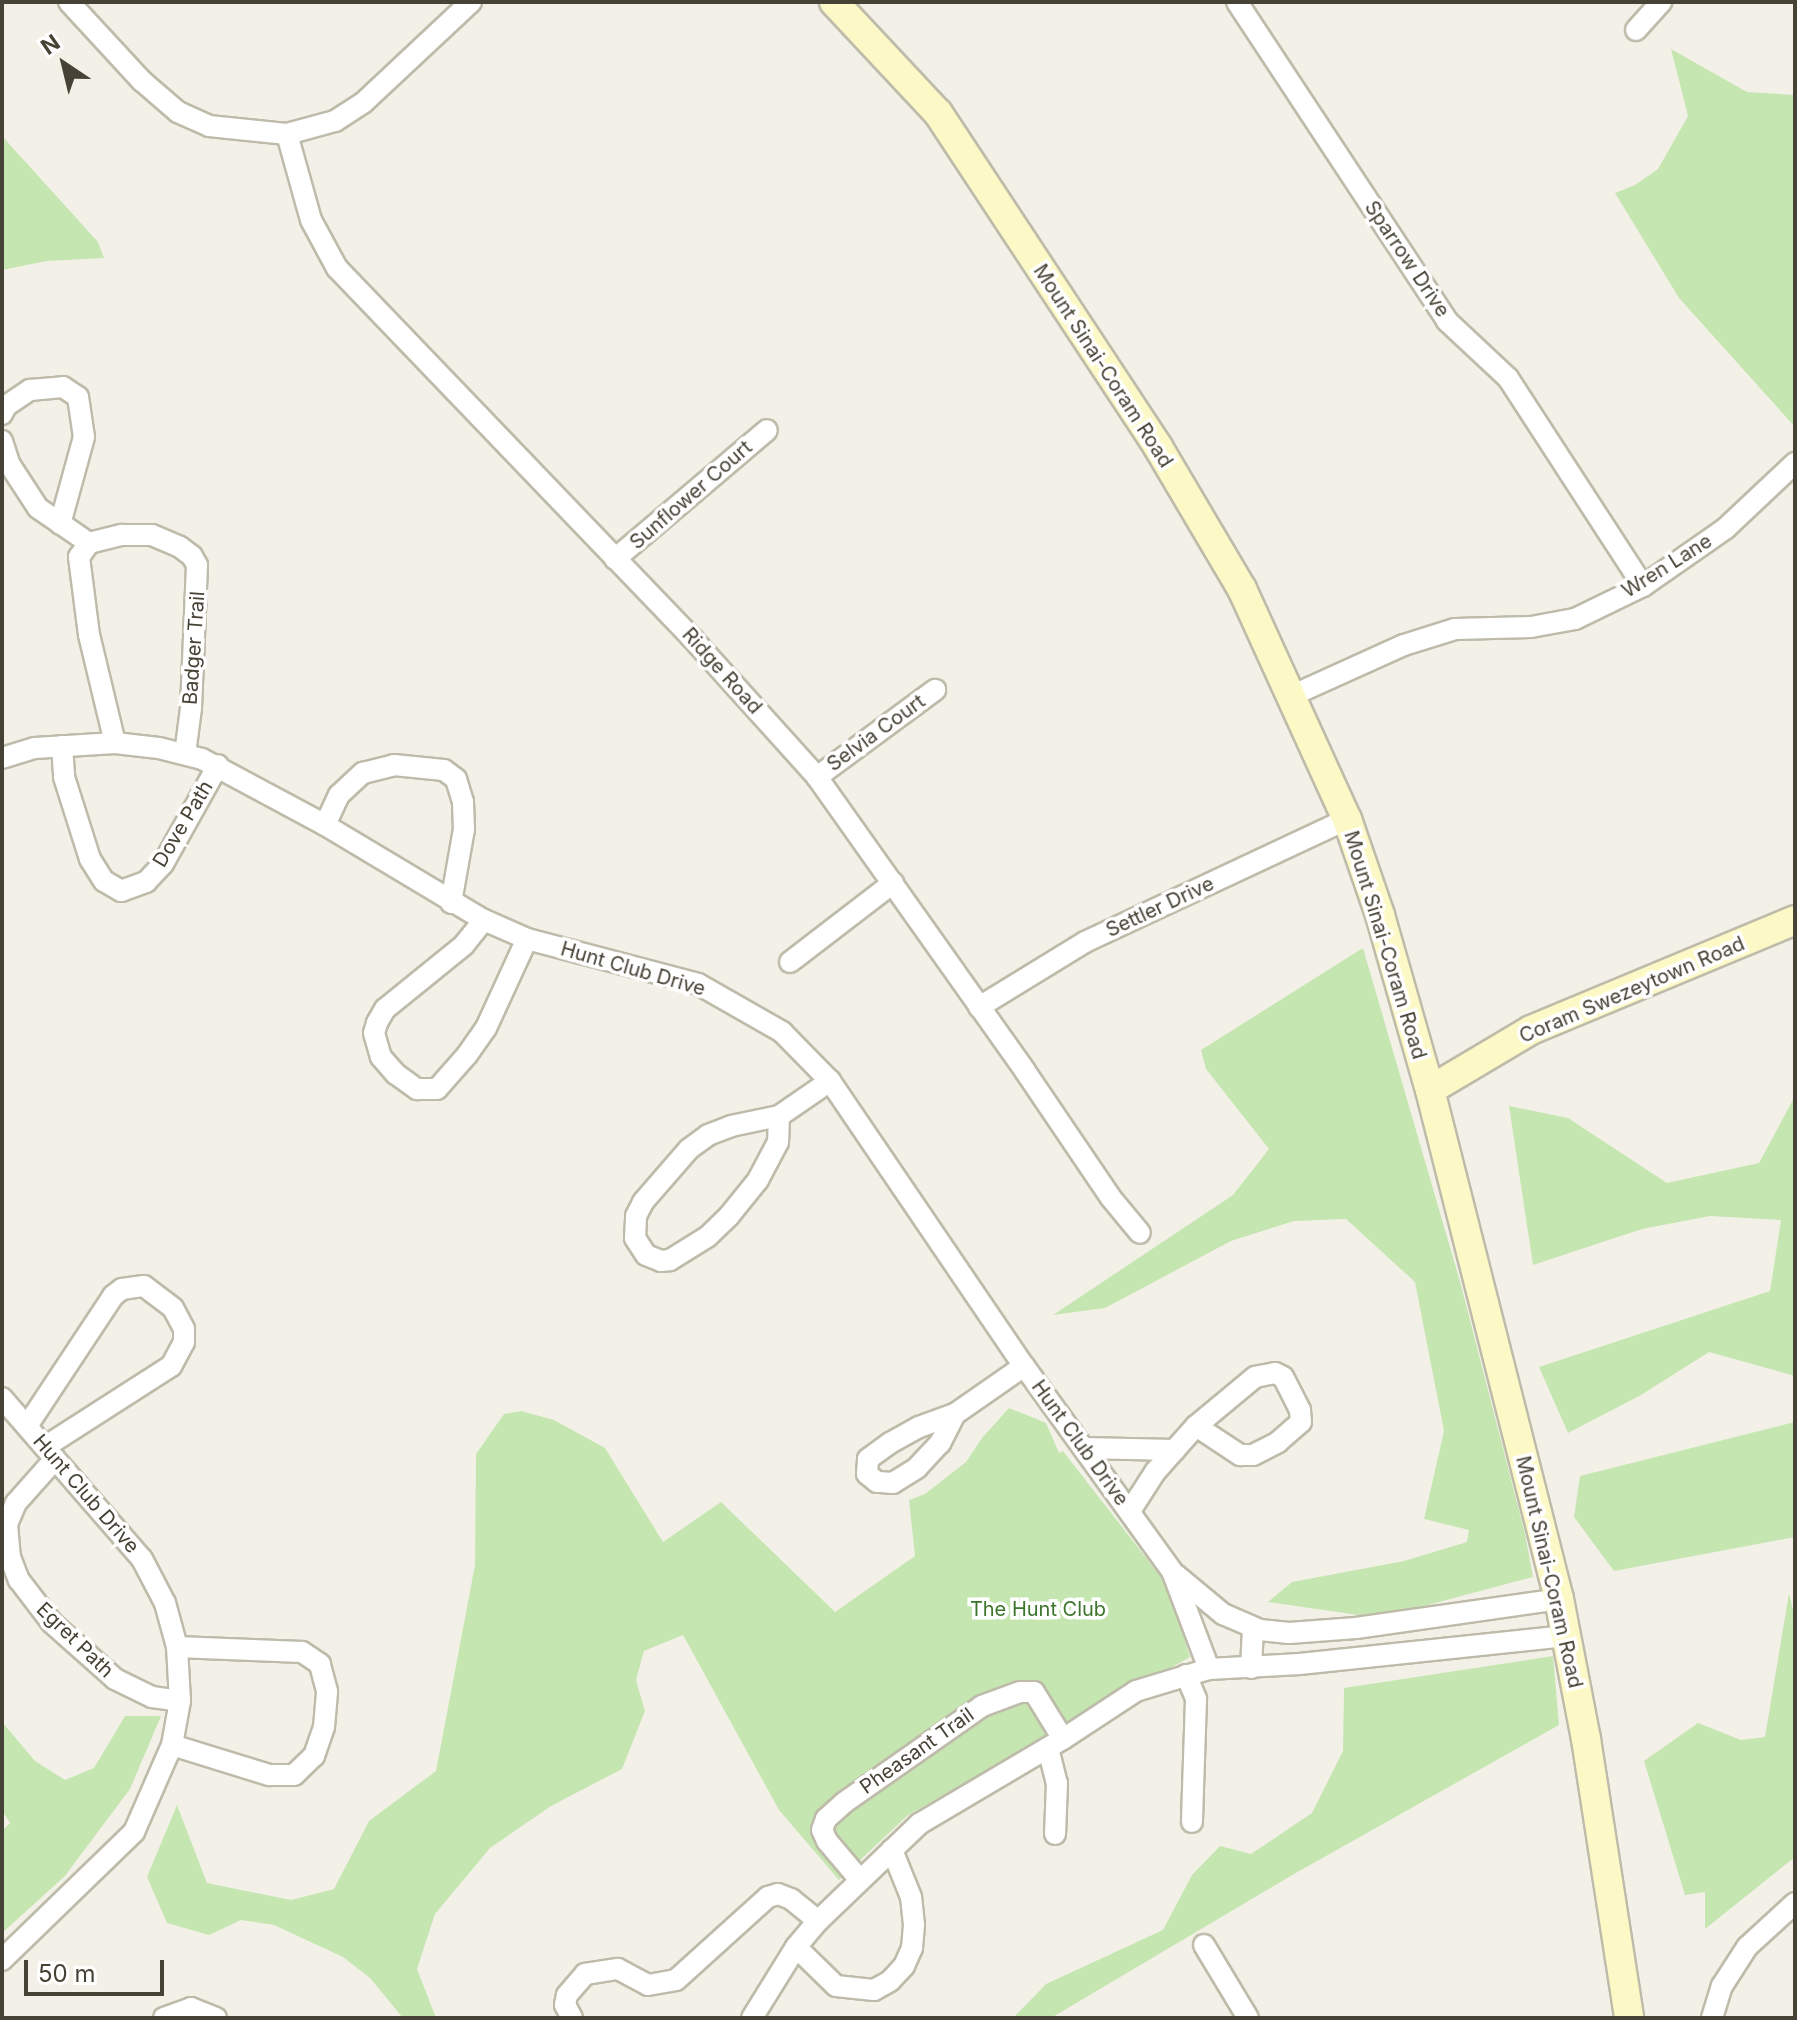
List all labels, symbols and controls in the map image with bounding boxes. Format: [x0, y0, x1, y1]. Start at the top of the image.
north arrow [24, 24, 104, 104]
text: N [36, 29, 65, 60]
street label: Sparrow Drive [1359, 196, 1455, 322]
street label: Mount Sinai-Coram Road [1028, 260, 1178, 472]
street label: Sunflower Court [625, 435, 757, 555]
street label: Wren Lane [1618, 529, 1716, 603]
street label: Badger Trail [178, 590, 210, 706]
street label: Ridge Road [677, 623, 767, 719]
street label: Selvia Court [822, 689, 930, 777]
street label: Dove Path [148, 776, 218, 872]
street label: Mount Sinai-Coram Road [1339, 828, 1431, 1062]
street label: Settler Drive [1102, 872, 1218, 942]
street label: Coram Swezeytown Road [1516, 932, 1748, 1048]
street label: Hunt Club Drive [558, 937, 708, 1001]
street label: Hunt Club Drive [1026, 1375, 1134, 1511]
street label: Hunt Club Drive [28, 1430, 144, 1558]
street label: Mount Sinai-Coram Road [1511, 1454, 1587, 1690]
street label: Egret Path [32, 1597, 118, 1683]
park label: The Hunt Club [970, 1597, 1106, 1621]
street label: Pheasant Trail [855, 1703, 979, 1799]
scale bar [28, 1944, 168, 1994]
text: 50 m [38, 1959, 96, 1988]

